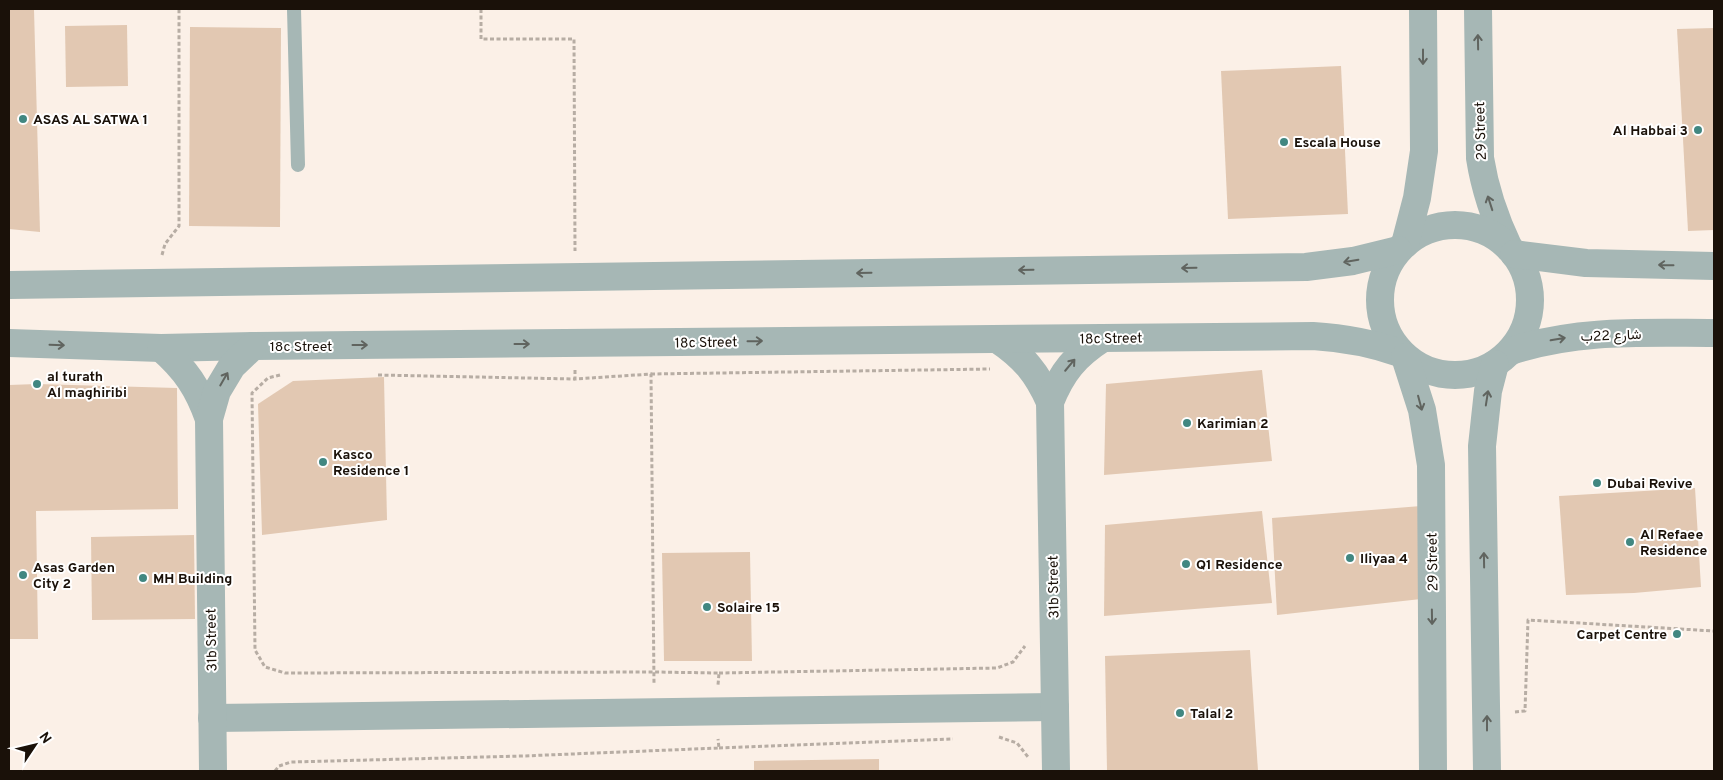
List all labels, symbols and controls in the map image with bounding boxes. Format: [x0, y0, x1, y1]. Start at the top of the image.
one-way arrow [1473, 34, 1483, 50]
one-way arrow [1418, 49, 1428, 65]
street label: 29 Street [1472, 101, 1491, 161]
place label: ASAS AL SATWA 1 [33, 112, 148, 129]
marker: ASAS AL SATWA 1 [17, 113, 29, 125]
place label: Al Habbai 3 [1613, 123, 1688, 140]
marker: Al Habbai 3 [1692, 124, 1704, 136]
place label: Escala House [1294, 135, 1381, 152]
marker: Escala House [1278, 136, 1290, 148]
one-way arrow [1485, 196, 1494, 211]
one-way arrow [1343, 257, 1359, 267]
one-way arrow [1658, 260, 1674, 270]
one-way arrow [1181, 263, 1197, 273]
one-way arrow [1018, 266, 1034, 275]
one-way arrow [856, 268, 872, 278]
street label: شارع 22ب [1580, 327, 1642, 347]
street label: 18c Street [1080, 330, 1143, 349]
one-way arrow [1549, 333, 1565, 343]
street label: 18c Street [675, 334, 738, 353]
one-way arrow [747, 337, 763, 346]
street label: 18c Street [270, 339, 332, 356]
one-way arrow [514, 339, 530, 349]
one-way arrow [49, 340, 65, 350]
one-way arrow [352, 340, 368, 350]
one-way arrow [1065, 359, 1076, 372]
place label: al turath Al maghiribi [47, 369, 127, 402]
one-way arrow [220, 372, 230, 386]
marker: al turath Al maghiribi [31, 378, 43, 390]
one-way arrow [1482, 390, 1492, 406]
one-way arrow [1415, 394, 1425, 410]
place label: Karimian 2 [1197, 416, 1269, 433]
marker: Karimian 2 [1181, 417, 1193, 429]
place label: Kasco Residence 1 [333, 447, 409, 480]
marker: Kasco Residence 1 [317, 456, 329, 468]
place label: Dubai Revive [1607, 476, 1693, 493]
marker: Dubai Revive [1591, 477, 1603, 489]
place label: Al Refaee Residence [1640, 527, 1708, 560]
street label: 29 Street [1424, 532, 1443, 592]
marker: Al Refaee Residence [1624, 536, 1636, 548]
place label: Iliyaa 4 [1360, 551, 1408, 568]
marker: Iliyaa 4 [1344, 552, 1356, 564]
one-way arrow [1479, 552, 1489, 568]
street label: 31b Street [1045, 555, 1064, 619]
place label: Q1 Residence [1196, 557, 1283, 574]
marker: Q1 Residence [1180, 558, 1192, 570]
place label: Asas Garden City 2 [33, 560, 115, 593]
marker: Asas Garden City 2 [17, 569, 29, 581]
place label: MH Building [153, 571, 232, 588]
marker: MH Building [137, 572, 149, 584]
place label: Solaire 15 [717, 600, 780, 617]
marker: Solaire 15 [701, 601, 713, 613]
street label: 31b Street [203, 608, 222, 672]
one-way arrow [1428, 609, 1437, 625]
place label: Carpet Centre [1577, 627, 1667, 644]
marker: Carpet Centre [1671, 628, 1683, 640]
place label: Talal 2 [1190, 706, 1233, 723]
marker: Talal 2 [1174, 707, 1186, 719]
one-way arrow [1482, 715, 1492, 731]
north arrow [10, 720, 60, 770]
text: N [35, 729, 54, 747]

